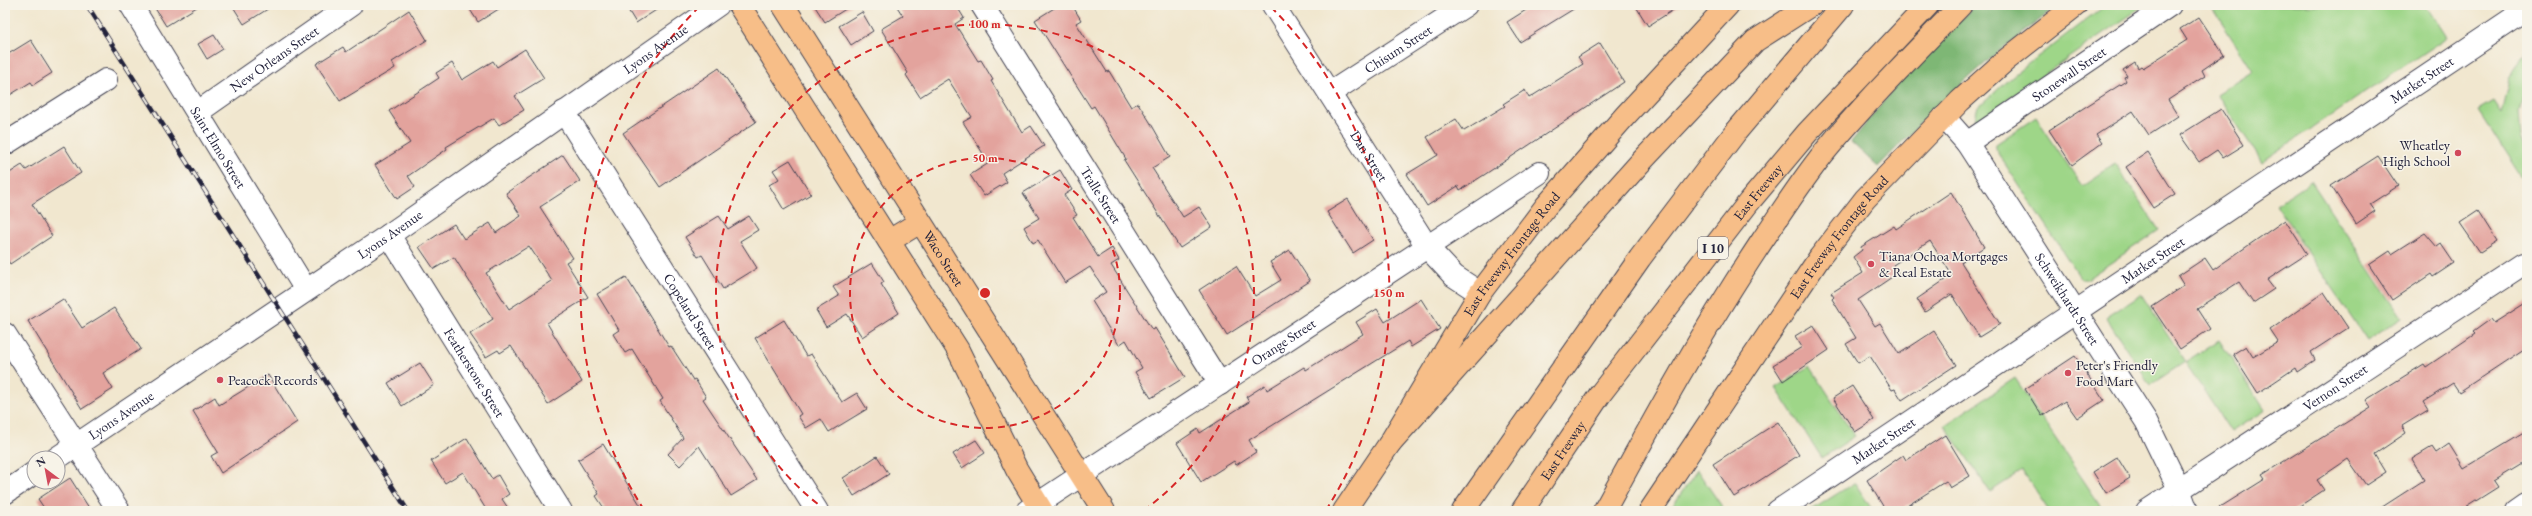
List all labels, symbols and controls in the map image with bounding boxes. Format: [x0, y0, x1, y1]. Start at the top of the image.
text: 100 m [969, 16, 1001, 32]
street label: Lyons Avenue [619, 20, 692, 78]
street label: Chisum Street [1361, 20, 1436, 77]
street label: New Orleans Street [226, 21, 323, 96]
street label: Stonewall Street [2028, 42, 2110, 105]
street label: Market Street [2387, 51, 2457, 107]
street label: Saint Elmo Street [186, 103, 251, 192]
street label: Dan Street [1346, 127, 1393, 185]
place label: Wheatley High School [2383, 136, 2451, 170]
marker: Wheatley High School [2453, 148, 2463, 158]
text: 50 m [972, 150, 998, 166]
street label: East Freeway [1729, 159, 1787, 224]
street label: Tralle Street [1076, 163, 1126, 227]
street label: East Freeway Frontage Road [1786, 171, 1893, 302]
street label: East Freeway Frontage Road [1459, 187, 1564, 320]
street label: Lyons Avenue [354, 205, 426, 263]
street label: Waco Street [919, 227, 969, 290]
street label: Market Street [2117, 232, 2188, 288]
road number: I 10 [1698, 237, 1728, 259]
place label: Tiana Ochoa Mortgages & Real Estate [1879, 247, 2008, 281]
street label: Schweikhardt Street [2031, 249, 2104, 349]
marker: Tiana Ochoa Mortgages & Real Estate [1866, 259, 1876, 269]
street label: Copeland Street [660, 270, 722, 353]
text: 150 m [1373, 285, 1405, 301]
centre of rings [978, 286, 992, 300]
street label: Orange Street [1248, 314, 1319, 370]
street label: Featherstone Street [440, 324, 510, 421]
place label: Peter's Friendly Food Mart [2076, 356, 2159, 390]
street label: Vernon Street [2299, 359, 2371, 415]
marker: Peter's Friendly Food Mart [2063, 368, 2073, 378]
place label: Peacock Records [228, 371, 318, 389]
marker: Peacock Records [215, 375, 225, 385]
street label: Lyons Avenue [85, 386, 158, 444]
street label: Market Street [1848, 412, 1919, 468]
street label: East Freeway [1536, 416, 1590, 484]
north arrow [26, 450, 66, 490]
text: N [33, 453, 48, 470]

